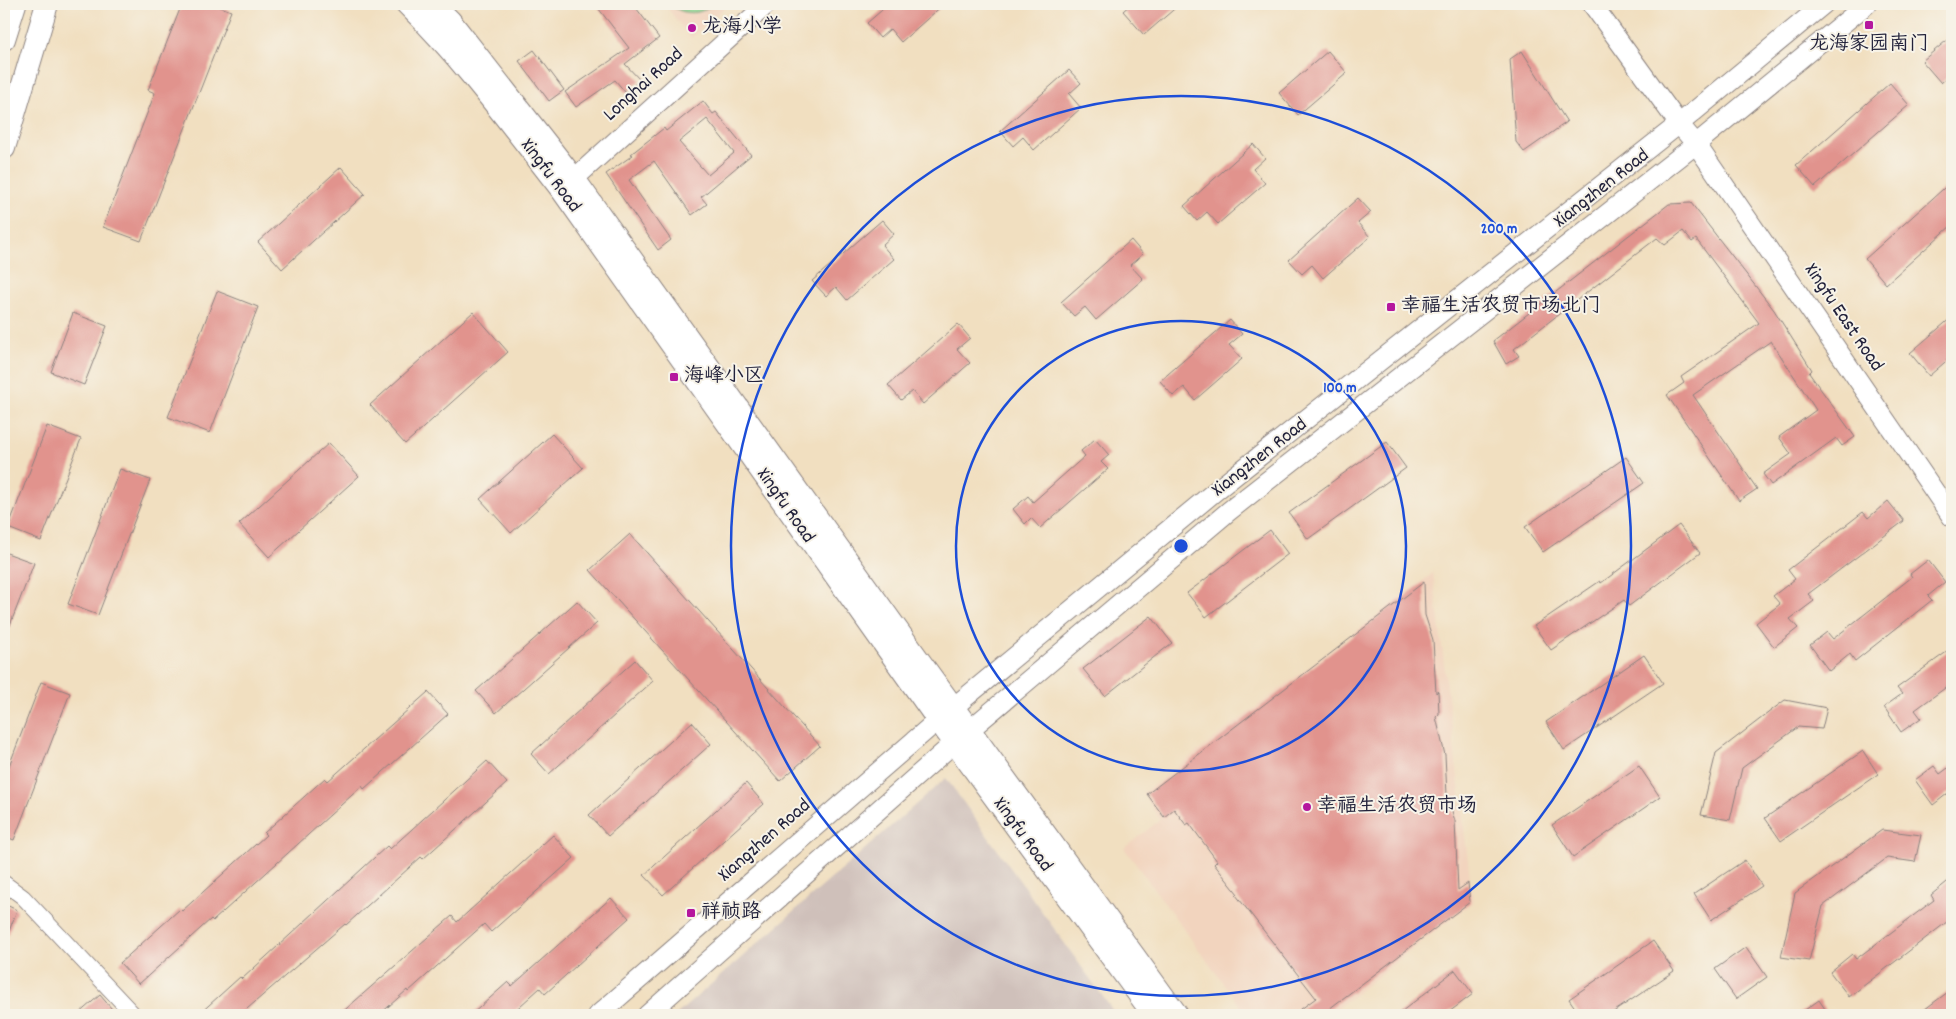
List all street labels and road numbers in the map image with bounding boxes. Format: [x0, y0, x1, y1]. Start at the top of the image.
street label: Longhai Road [598, 41, 690, 129]
street label: Xingfu Road [513, 133, 587, 219]
street label: Xiangzhen Road [1548, 143, 1656, 235]
street label: Xingfu East Road [1796, 258, 1890, 378]
street label: Xiangzhen Road [1206, 412, 1314, 504]
street label: Xingfu Road [749, 463, 821, 549]
street label: Xingfu Road [985, 792, 1059, 878]
street label: Xiangzhen Road [712, 793, 818, 889]

